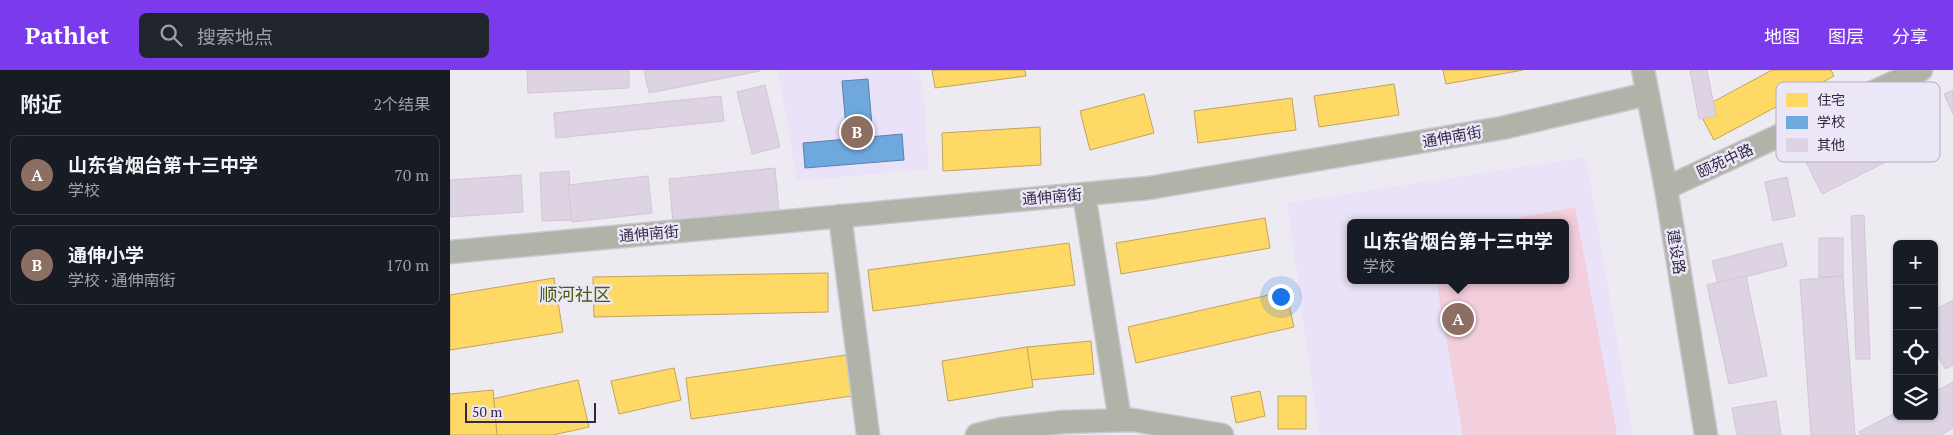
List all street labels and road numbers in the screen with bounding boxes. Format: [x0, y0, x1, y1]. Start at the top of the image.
street label: 通伸南街 [1421, 121, 1483, 151]
street label: 颐苑中路 [1693, 138, 1756, 182]
street label: 通伸南街 [1021, 183, 1083, 209]
street label: 通伸南街 [618, 220, 680, 246]
street label: 建设路 [1664, 228, 1690, 276]

